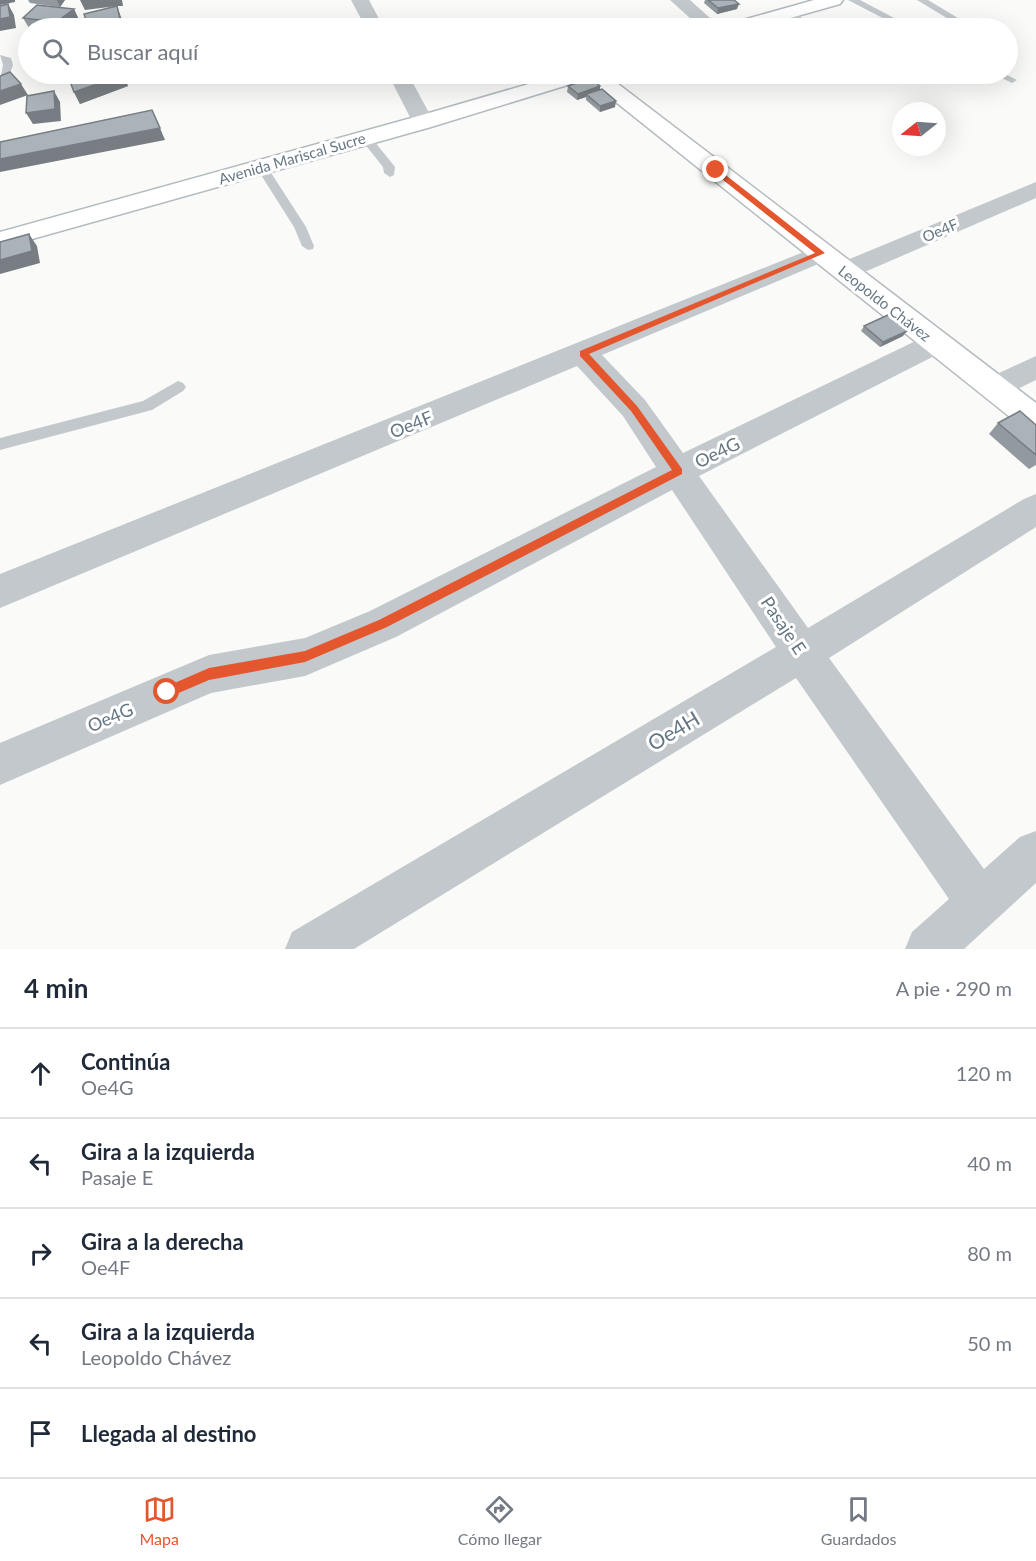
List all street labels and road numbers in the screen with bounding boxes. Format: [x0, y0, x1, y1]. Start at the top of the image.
street label: Avenida Mariscal Sucre [216, 128, 368, 188]
street label: Oe4F [919, 214, 961, 246]
street label: Leopoldo Chávez [835, 261, 935, 345]
street label: Oe4F [386, 405, 436, 443]
street label: Oe4G [691, 432, 743, 472]
street label: Pasaje E [757, 592, 811, 658]
street label: Oe4G [84, 698, 136, 736]
street label: Oe4H [643, 705, 703, 755]

